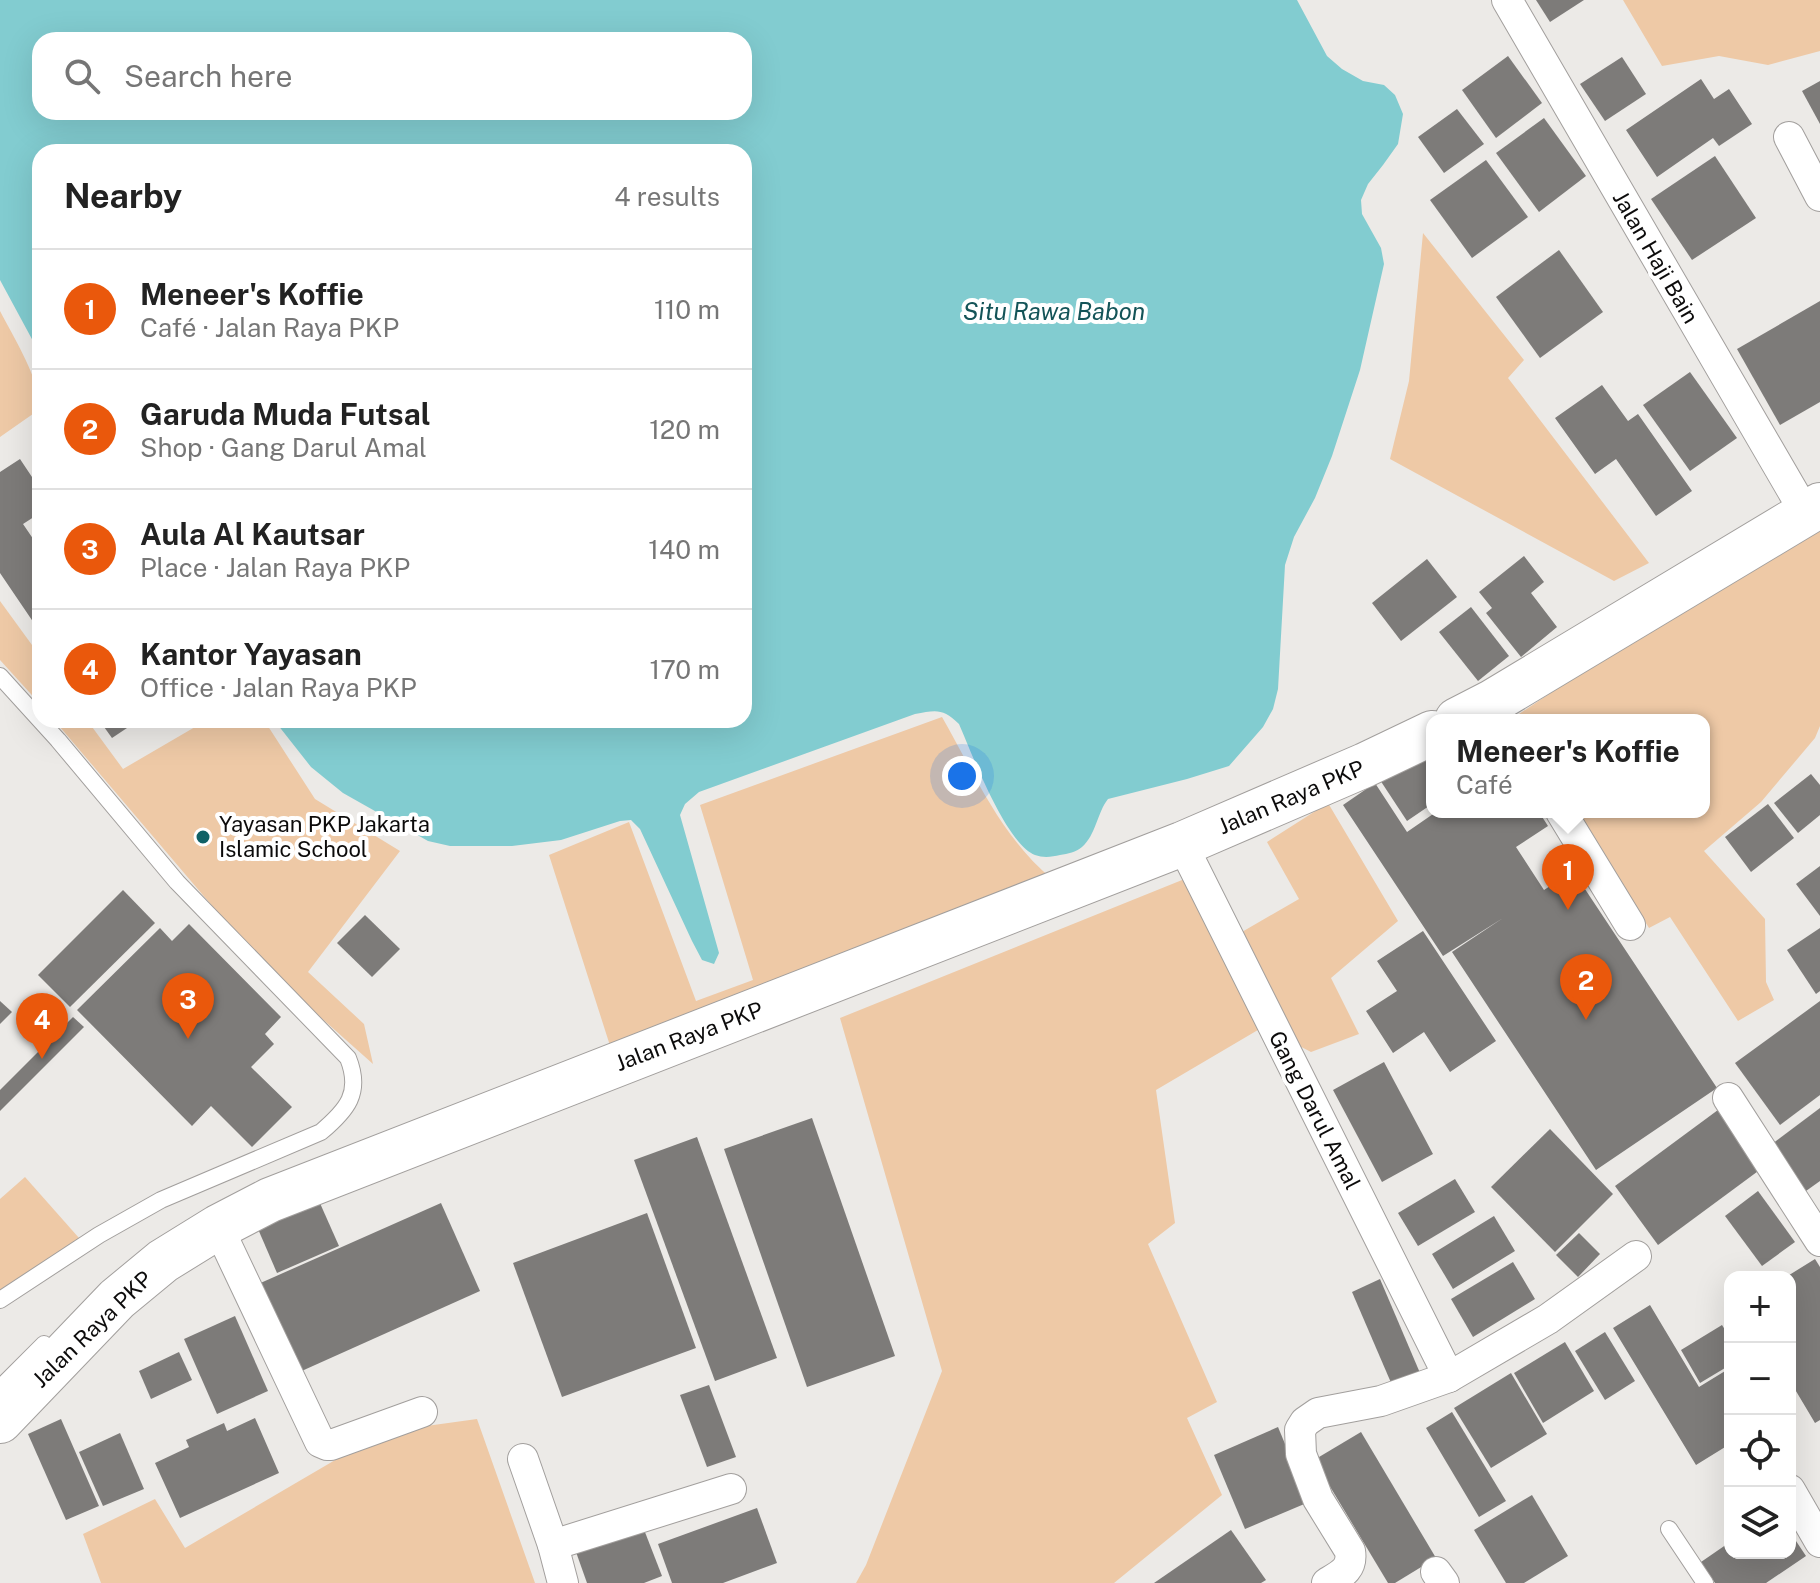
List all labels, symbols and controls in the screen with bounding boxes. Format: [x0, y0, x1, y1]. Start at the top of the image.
search box [32, 32, 752, 120]
icon: search [60, 54, 104, 98]
text: Search here [124, 58, 292, 94]
text: Nearby [64, 176, 182, 216]
text: 4 results [614, 181, 720, 212]
street label: Jalan Haji Bain [1608, 186, 1704, 328]
text: Meneer's Koffie [140, 276, 364, 312]
text: 1 [84, 294, 96, 325]
text: 110 m [654, 294, 720, 325]
water label: Situ Rawa Babon [963, 297, 1145, 325]
text: Café · Jalan Raya PKP [140, 312, 399, 343]
text: Garuda Muda Futsal [140, 396, 431, 432]
text: 2 [82, 414, 98, 445]
text: 120 m [649, 414, 720, 445]
text: Shop · Gang Darul Amal [140, 432, 427, 463]
text: Aula Al Kautsar [140, 516, 365, 552]
text: 3 [81, 534, 99, 565]
text: 140 m [648, 534, 720, 565]
text: Place · Jalan Raya PKP [140, 552, 410, 583]
text: Kantor Yayasan [140, 636, 362, 672]
text: 4 [81, 654, 99, 685]
text: 170 m [650, 654, 720, 685]
text: Office · Jalan Raya PKP [140, 672, 417, 703]
popup [1426, 714, 1710, 818]
text: Meneer's Koffie [1456, 733, 1680, 769]
street label: Jalan Raya PKP [1214, 755, 1368, 839]
your location [942, 756, 982, 796]
text: Café [1456, 769, 1513, 800]
place label: Yayasan PKP Jakarta Islamic School [219, 811, 430, 862]
marker: Yayasan PKP Jakarta Islamic School [194, 828, 212, 846]
pin: 1 [1542, 844, 1594, 910]
pin: 2 [1560, 954, 1612, 1020]
pin: 3 [162, 973, 214, 1039]
pin: 4 [16, 993, 68, 1059]
street label: Jalan Raya PKP [612, 996, 766, 1076]
street label: Gang Darul Amal [1264, 1026, 1366, 1194]
street label: Jalan Raya PKP [27, 1265, 157, 1393]
map controls [1724, 1271, 1796, 1559]
button: + [1724, 1271, 1796, 1343]
button: − [1724, 1343, 1796, 1415]
button: locate [1724, 1415, 1796, 1487]
button: layers [1724, 1487, 1796, 1559]

